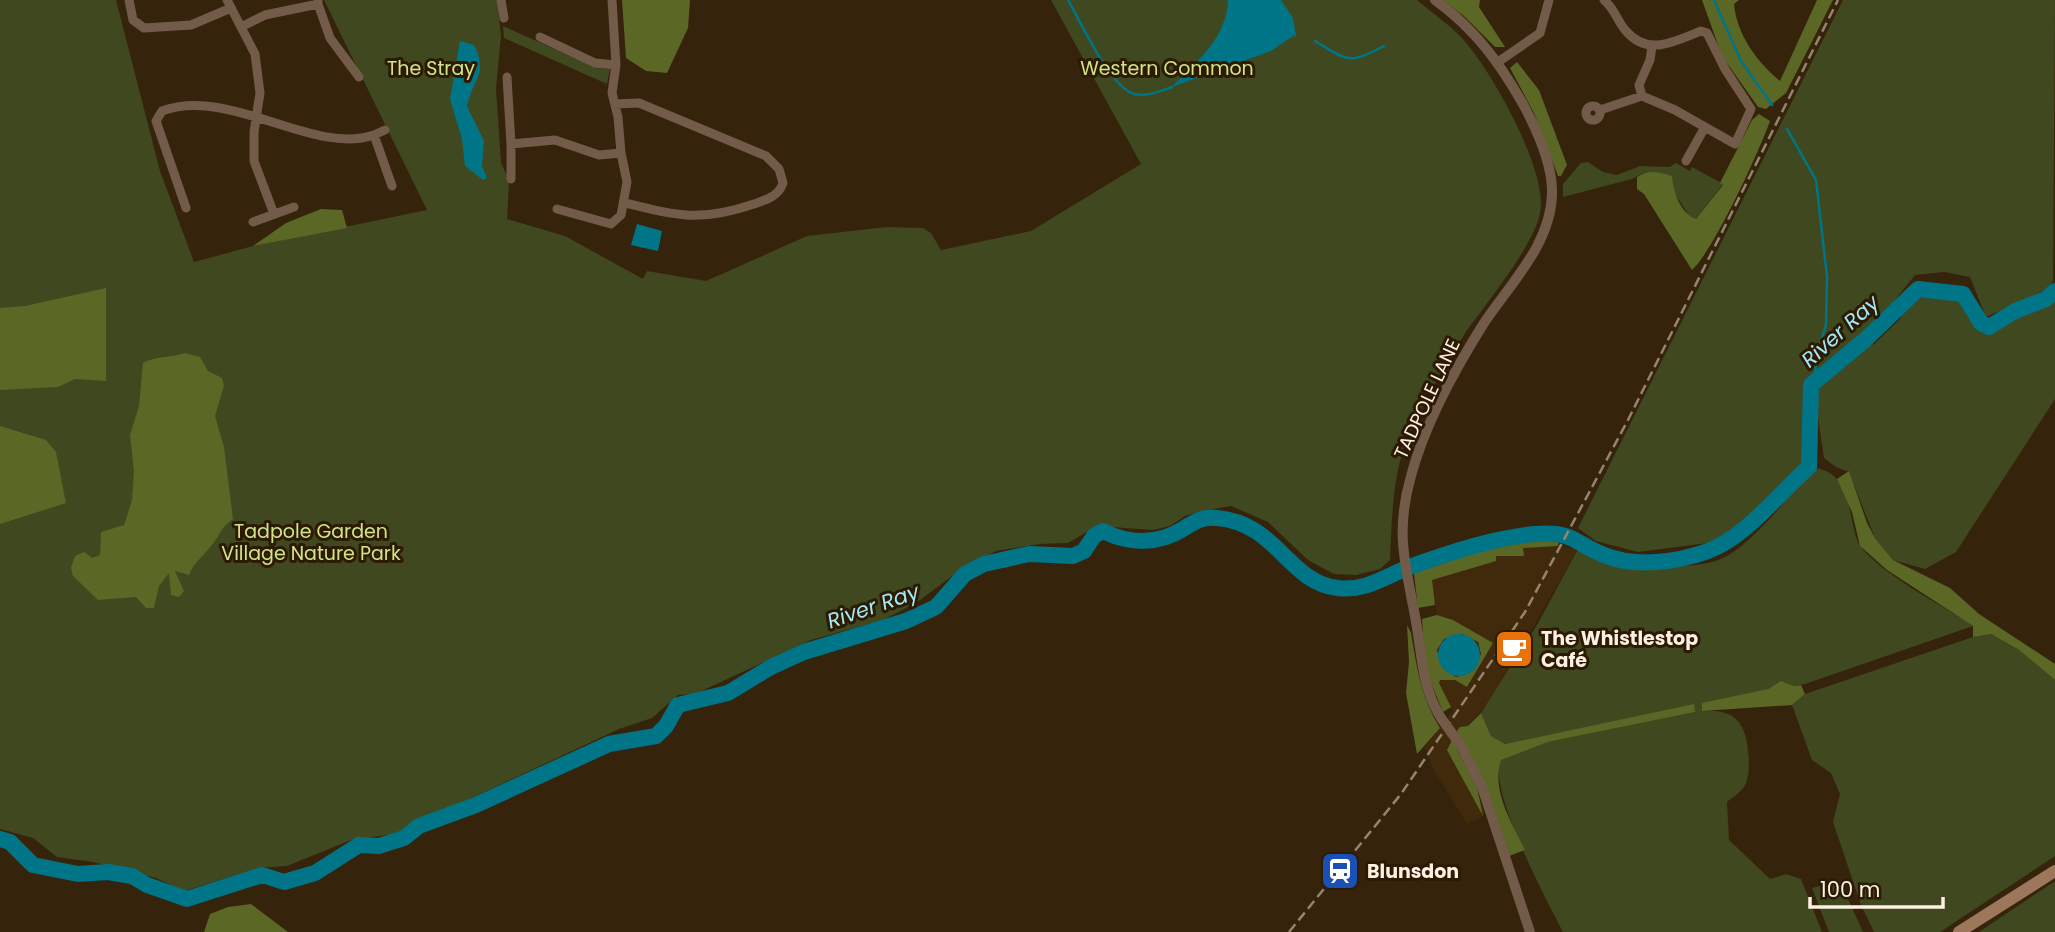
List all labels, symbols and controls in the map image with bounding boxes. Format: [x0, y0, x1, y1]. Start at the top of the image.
park label: The Stray [387, 55, 475, 82]
park label: Western Common [1080, 55, 1254, 82]
water label: River Ray [1795, 287, 1886, 374]
street label: TADPOLE LANE [1387, 335, 1467, 463]
park label: Tadpole Garden Village Nature Park [221, 518, 401, 567]
water label: River Ray [823, 576, 924, 635]
place label: The Whistlestop Café [1541, 625, 1698, 674]
cafe icon: The Whistlestop Café [1493, 628, 1535, 670]
station icon: Blunsdon [1319, 850, 1361, 892]
place label: Blunsdon [1367, 858, 1459, 885]
scale bar [1810, 866, 1943, 910]
text: 100 m [1820, 875, 1880, 904]

